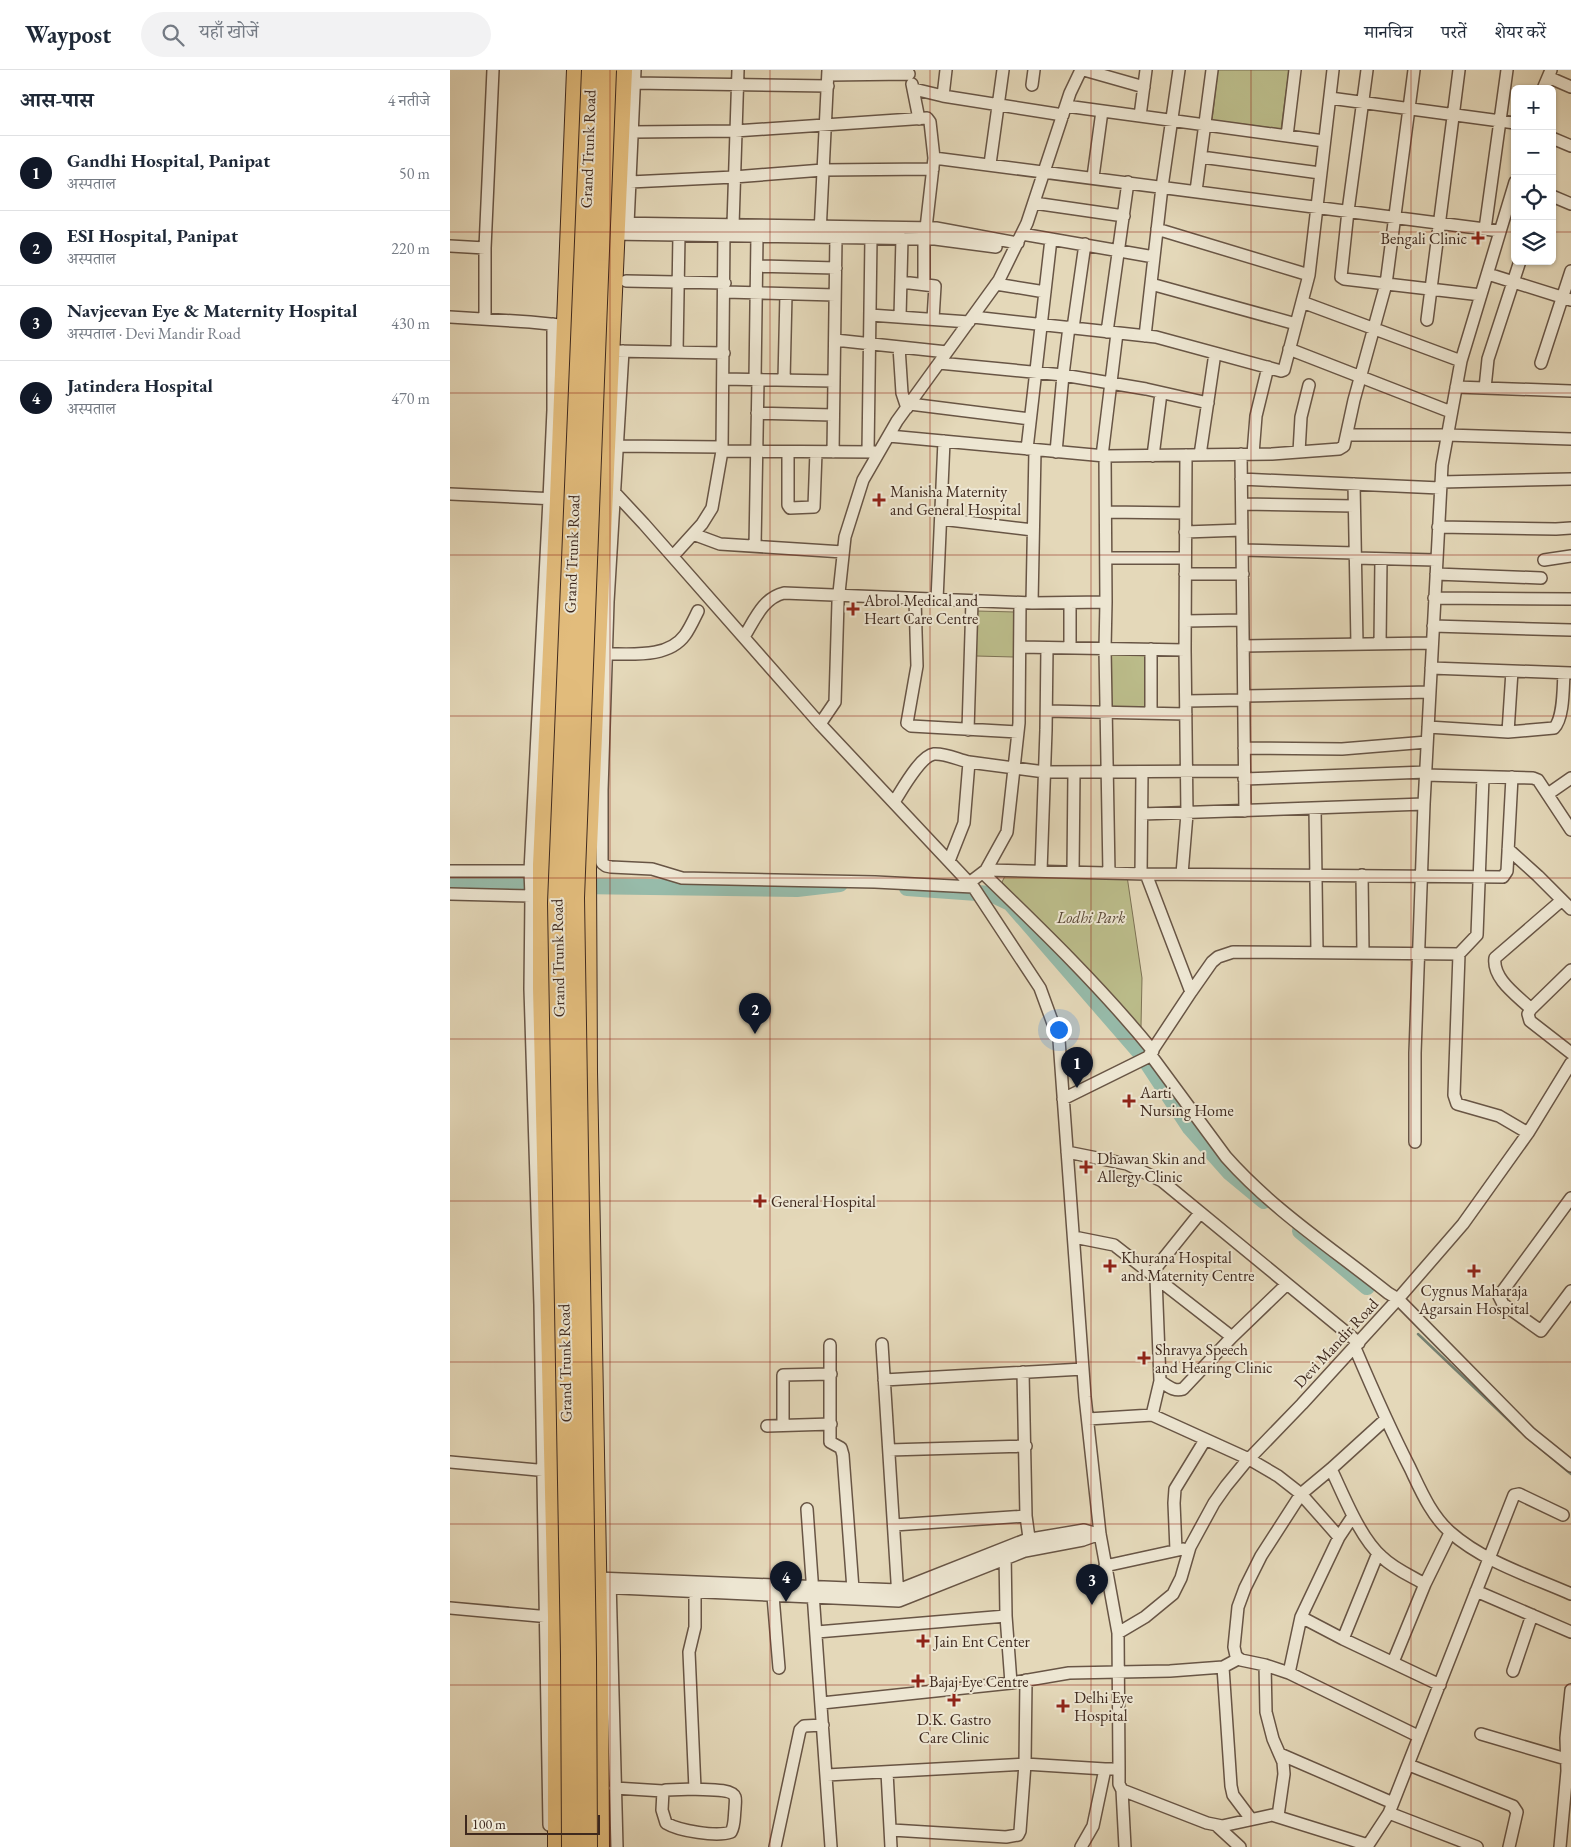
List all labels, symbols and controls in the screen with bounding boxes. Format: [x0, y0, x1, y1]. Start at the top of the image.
search box [141, 12, 491, 57]
text: Waypost [25, 19, 111, 50]
text: यहाँ खोजें [199, 19, 259, 44]
text: मानचित्र [1364, 20, 1413, 43]
text: परतें [1441, 20, 1467, 43]
text: शेयर करें [1495, 20, 1546, 43]
icon: search [159, 21, 187, 49]
map controls [1511, 85, 1556, 265]
button: + [1511, 85, 1556, 130]
text: आस-पास [20, 86, 93, 113]
street label: Grand Trunk Road [575, 88, 601, 209]
text: 4 नतीजे [388, 90, 430, 111]
button: − [1511, 130, 1556, 175]
text: Gandhi Hospital, Panipat [67, 148, 270, 173]
text: 1 [32, 163, 40, 184]
text: 50 m [399, 163, 430, 184]
text: अस्पताल [67, 173, 116, 194]
button: locate [1511, 175, 1556, 220]
button: layers [1511, 220, 1556, 265]
text: ESI Hospital, Panipat [67, 223, 238, 248]
place label: Bengali Clinic [1381, 228, 1467, 249]
marker: Bengali Clinic [1471, 231, 1485, 245]
text: 2 [32, 238, 40, 259]
text: 220 m [391, 238, 430, 259]
text: अस्पताल [67, 248, 116, 269]
text: Navjeevan Eye & Maternity Hospital [67, 298, 357, 323]
text: 3 [32, 313, 40, 334]
text: 430 m [391, 313, 430, 334]
text: अस्पताल · Devi Mandir Road [67, 323, 241, 344]
text: Jatindera Hospital [67, 373, 213, 398]
text: 4 [32, 388, 40, 409]
text: 470 m [391, 388, 430, 409]
text: अस्पताल [67, 398, 116, 419]
place label: Manisha Maternity and General Hospital [890, 481, 1021, 520]
street label: Grand Trunk Road [559, 493, 585, 614]
marker: Manisha Maternity and General Hospital [872, 493, 886, 507]
place label: Abrol Medical and Heart Care Centre [863, 590, 979, 629]
marker: Abrol Medical and Heart Care Centre [846, 602, 860, 616]
street label: Grand Trunk Road [546, 898, 570, 1018]
park label: Lodhi Park [1056, 907, 1126, 928]
pin: 2 [739, 993, 771, 1034]
your location [1046, 1017, 1072, 1043]
pin: 1 [1061, 1047, 1093, 1088]
place label: Aarti Nursing Home [1139, 1082, 1234, 1121]
marker: Aarti Nursing Home [1122, 1094, 1136, 1108]
place label: Dhawan Skin and Allergy Clinic [1096, 1148, 1206, 1187]
marker: Dhawan Skin and Allergy Clinic [1079, 1160, 1093, 1174]
place label: General Hospital [771, 1191, 876, 1212]
marker: General Hospital [753, 1194, 767, 1208]
place label: Khurana Hospital and Maternity Centre [1121, 1247, 1254, 1286]
marker: Khurana Hospital and Maternity Centre [1103, 1259, 1117, 1273]
marker: Cygnus Maharaja Agarsain Hospital [1467, 1264, 1481, 1278]
place label: Cygnus Maharaja Agarsain Hospital [1418, 1280, 1529, 1319]
street label: Devi Mandir Road [1289, 1293, 1384, 1392]
street label: Grand Trunk Road [553, 1303, 577, 1423]
place label: Shravya Speech and Hearing Clinic [1155, 1339, 1273, 1378]
marker: Shravya Speech and Hearing Clinic [1137, 1351, 1151, 1365]
pin: 4 [770, 1561, 802, 1602]
pin: 3 [1076, 1564, 1108, 1605]
place label: Jain Ent Center [932, 1631, 1030, 1652]
marker: Jain Ent Center [916, 1634, 930, 1648]
place label: Bajaj Eye Centre [929, 1671, 1029, 1692]
marker: Bajaj Eye Centre [911, 1674, 925, 1688]
place label: Delhi Eye Hospital [1074, 1687, 1133, 1726]
marker: D.K. Gastro Care Clinic [947, 1693, 961, 1707]
marker: Delhi Eye Hospital [1056, 1699, 1070, 1713]
place label: D.K. Gastro Care Clinic [917, 1709, 991, 1748]
scale bar [465, 1812, 600, 1835]
text: 100 m [472, 1815, 506, 1833]

